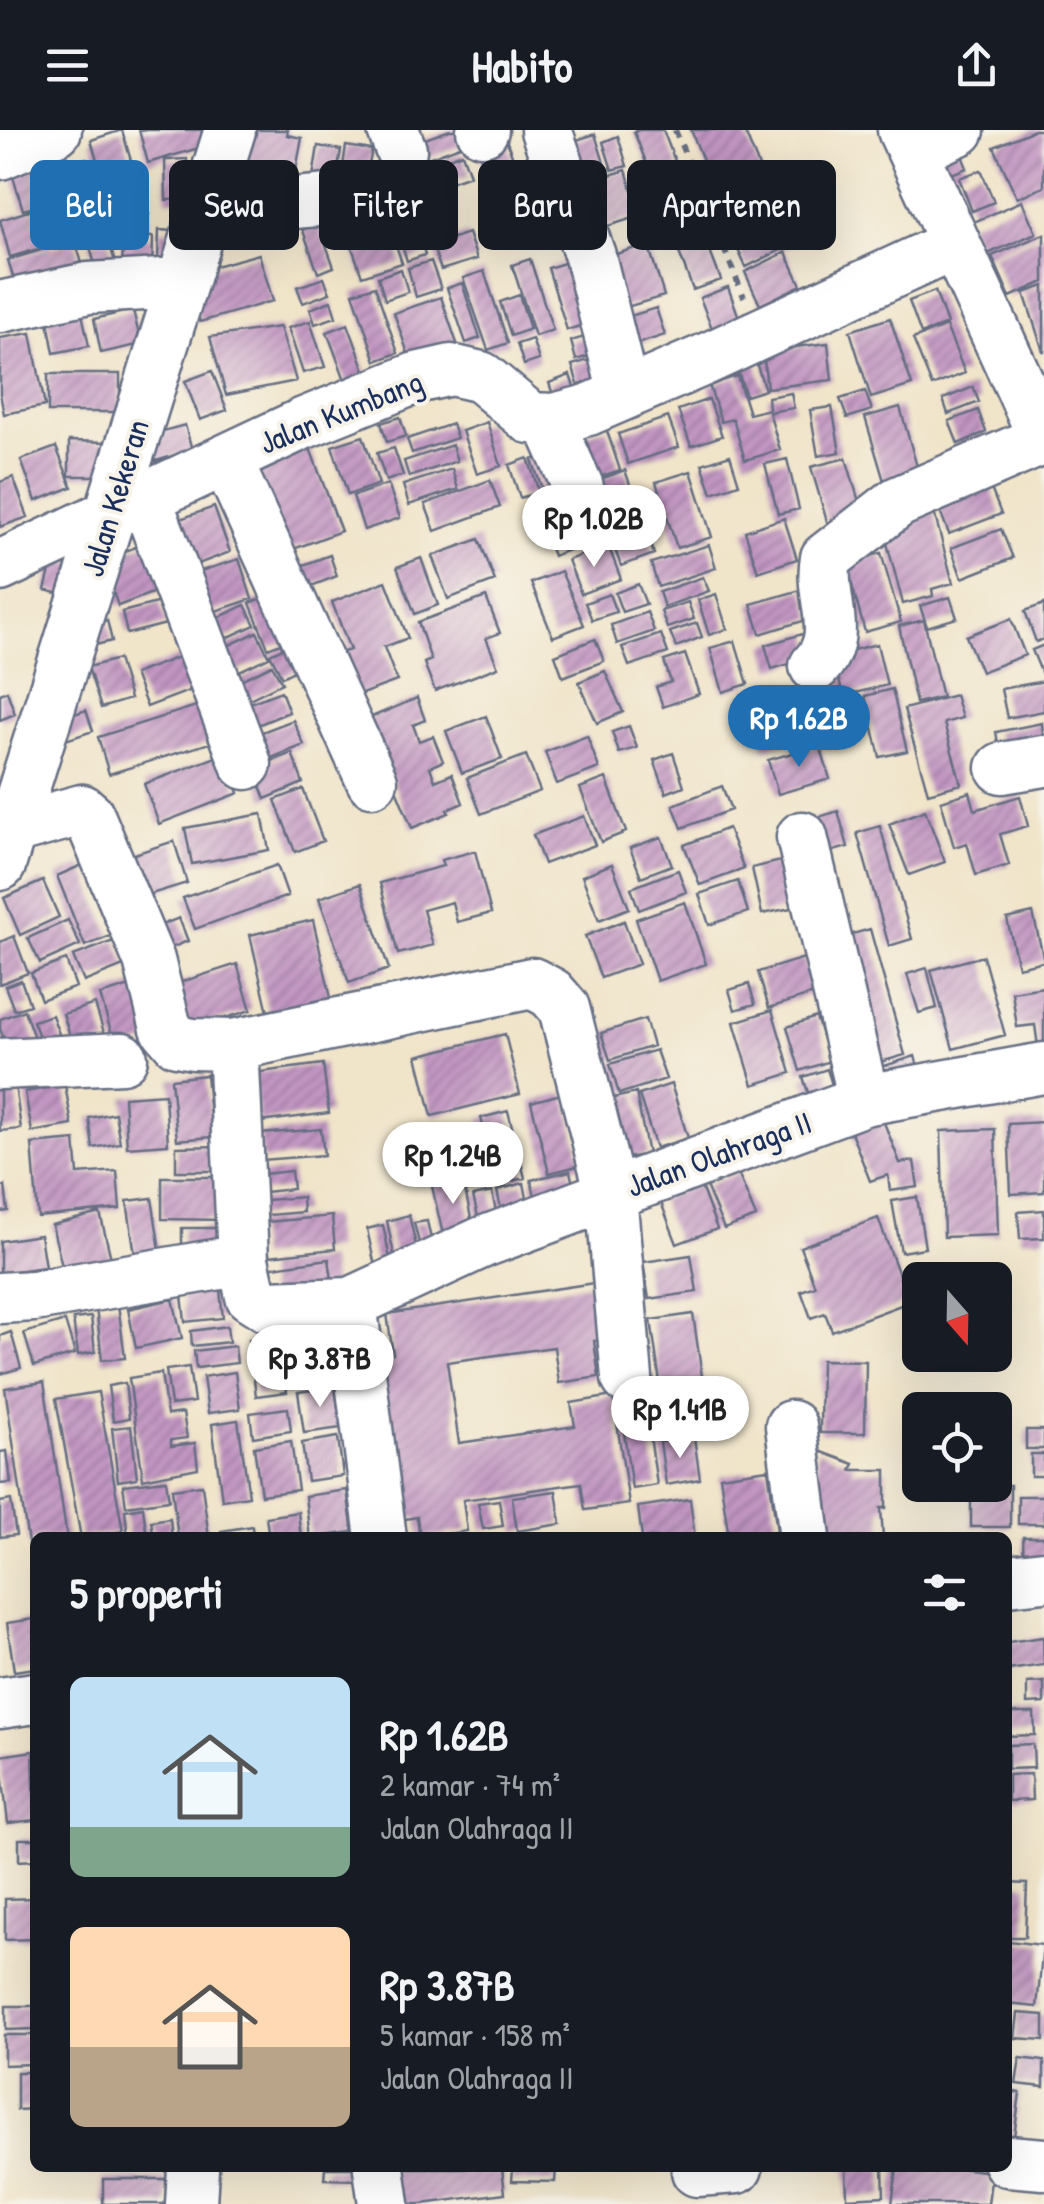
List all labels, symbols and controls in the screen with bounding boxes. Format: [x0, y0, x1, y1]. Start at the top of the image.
text: Habito [472, 35, 572, 96]
icon: menu [40, 38, 95, 93]
icon: share [949, 38, 1004, 93]
chip: Beli [30, 160, 149, 250]
chip: Sewa [169, 160, 299, 250]
chip: Filter [319, 160, 458, 250]
chip: Baru [478, 160, 607, 250]
chip: Apartemen [627, 160, 836, 250]
street label: Jalan Kumbang [253, 359, 429, 464]
street label: Jalan Kekeran [70, 414, 159, 582]
pin: Rp 1.02B [491, 485, 697, 570]
text: Rp 1.02B [544, 496, 644, 539]
pin: Rp 1.62B [696, 685, 902, 770]
text: Rp 1.62B [750, 696, 848, 739]
street label: Jalan Olahraga II [621, 1100, 817, 1207]
pin: Rp 1.24B [350, 1122, 556, 1207]
text: Rp 1.24B [404, 1133, 502, 1176]
north arrow [902, 1262, 1012, 1372]
map controls [902, 1262, 1012, 1502]
pin: Rp 3.87B [217, 1325, 423, 1410]
text: Rp 3.87B [269, 1336, 371, 1379]
pin: Rp 1.41B [577, 1376, 783, 1461]
text: Rp 1.41B [633, 1387, 727, 1430]
button: locate [902, 1392, 1012, 1502]
text: 5 properti [70, 1564, 223, 1621]
icon: filters [917, 1565, 972, 1620]
text: Rp 1.62B [380, 1706, 509, 1763]
icon: home [150, 1717, 270, 1837]
text: 2 kamar · 74 m² [380, 1763, 560, 1806]
text: Jalan Olahraga II [380, 1806, 574, 1849]
text: Rp 3.87B [380, 1956, 515, 2013]
icon: home [150, 1967, 270, 2087]
text: 5 kamar · 158 m² [380, 2013, 570, 2056]
text: Jalan Olahraga II [380, 2056, 574, 2099]

